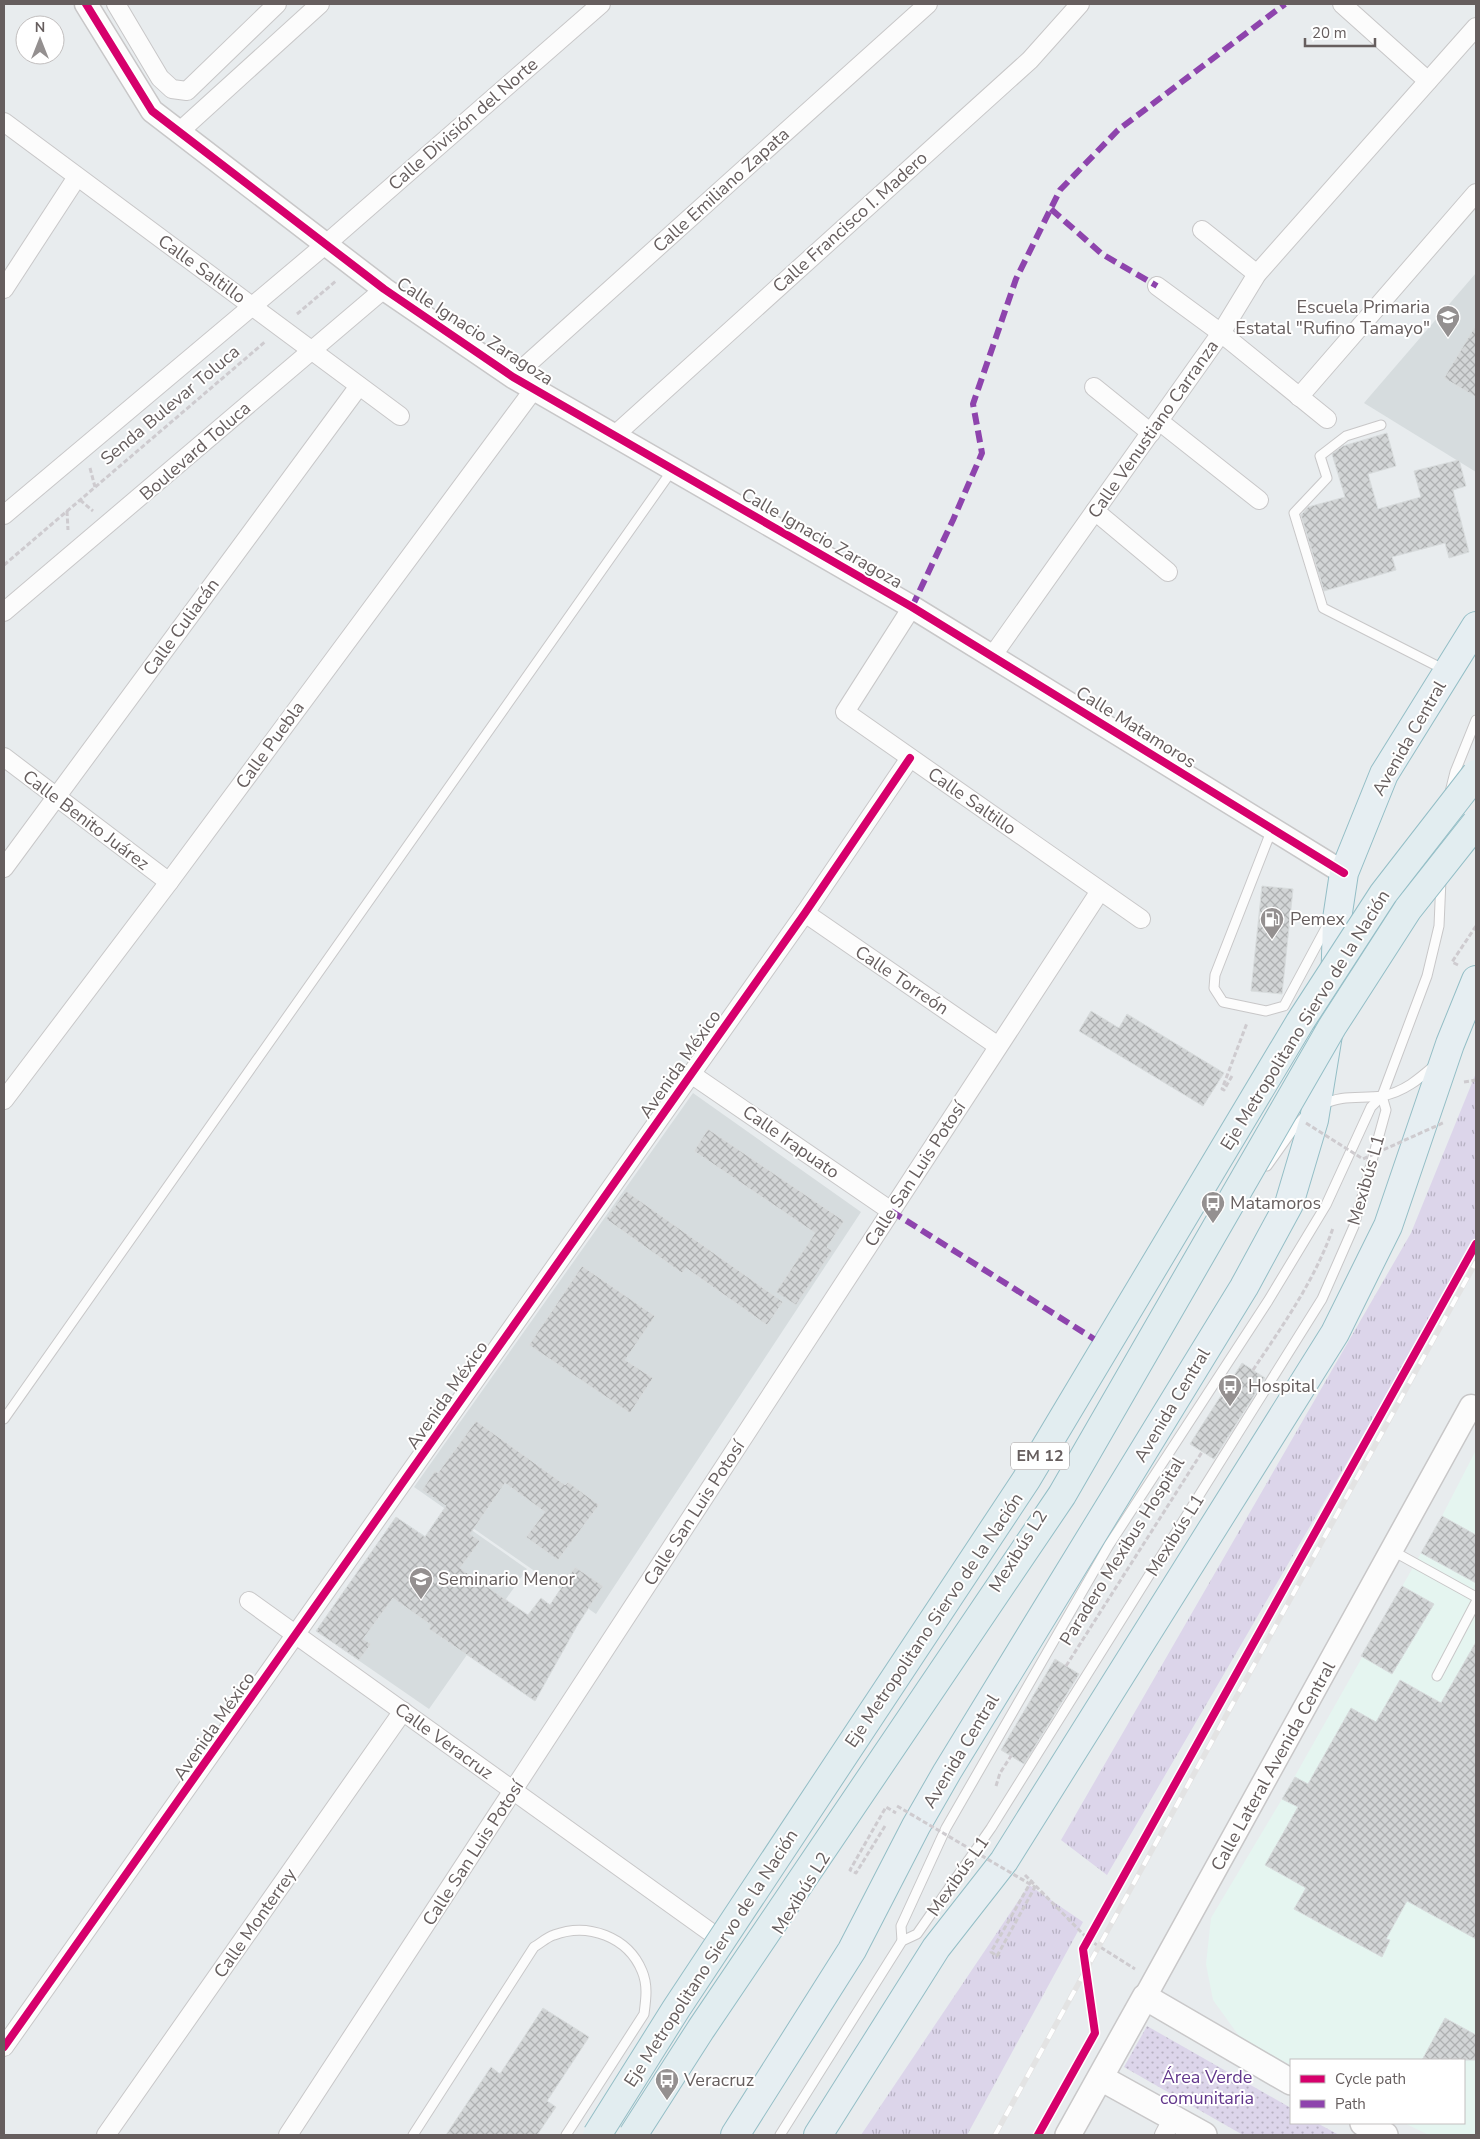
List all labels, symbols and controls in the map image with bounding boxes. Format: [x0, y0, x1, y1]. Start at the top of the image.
north arrow [15, 15, 65, 65]
scale bar [1305, 15, 1375, 47]
text: N [35, 18, 45, 37]
text: 20 m [1312, 23, 1347, 43]
street label: Calle División del Norte [383, 52, 543, 196]
street label: Calle Emiliano Zapata [648, 122, 794, 258]
street label: Calle Francisco I. Madero [767, 146, 933, 298]
street label: Calle Saltillo [153, 229, 251, 309]
street label: Calle Ignacio Zaragoza [392, 271, 558, 391]
place label: Escuela Primaria Estatal "Rufino Tamayo" [1235, 295, 1430, 340]
school or university icon: Escuela Primaria Estatal "Rufino Tamayo" [1435, 304, 1461, 338]
street label: Calle Venustiano Carranza [1082, 335, 1224, 523]
street label: Senda Bulevar Toluca [95, 340, 245, 470]
street label: Boulevard Toluca [134, 396, 256, 506]
street label: Calle Ignacio Zaragoza [737, 482, 907, 594]
street label: Calle Culiacán [137, 573, 225, 681]
street label: Avenida Central [1366, 675, 1452, 800]
street label: Calle Matamoros [1071, 680, 1201, 774]
street label: Calle Puebla [230, 697, 310, 793]
street label: Calle Saltillo [923, 762, 1021, 840]
street label: Calle Benito Juárez [18, 764, 154, 876]
street label: Eje Metropolitano Siervo de la Nación [1215, 885, 1395, 1155]
fuel station icon: Pemex [1259, 906, 1285, 940]
place label: Pemex [1290, 907, 1345, 931]
street label: Calle Torreón [850, 940, 954, 1020]
street label: Avenida México [634, 1005, 726, 1123]
street label: Calle San Luis Potosí [859, 1096, 971, 1251]
street label: Calle Irapuato [738, 1100, 844, 1184]
street label: Mexibús L1 [1342, 1132, 1390, 1228]
bus stop icon: Matamoros [1200, 1190, 1226, 1224]
place label: Matamoros [1230, 1191, 1321, 1215]
street label: Avenida México [401, 1336, 493, 1454]
street label: Avenida Central [1128, 1343, 1216, 1467]
bus stop icon: Hospital [1217, 1373, 1243, 1407]
place label: Hospital [1248, 1374, 1317, 1398]
street label: Calle San Luis Potosí [638, 1435, 750, 1590]
road number: EM 12 [1011, 1442, 1069, 1470]
street label: Paradero Mexibus Hospital [1054, 1452, 1190, 1650]
street label: Eje Metropolitano Siervo de la Nación [839, 1488, 1029, 1752]
street label: Mexibús L1 [1140, 1489, 1210, 1581]
street label: Mexibús L2 [983, 1505, 1053, 1597]
school or university icon: Seminario Menor [408, 1566, 434, 1600]
place label: Seminario Menor [438, 1567, 575, 1591]
street label: Calle Lateral Avenida Central [1205, 1656, 1341, 1875]
street label: Avenida México [168, 1667, 260, 1785]
street label: Avenida Central [917, 1689, 1005, 1813]
street label: Calle Veracruz [390, 1697, 498, 1785]
street label: Calle San Luis Potosí [417, 1775, 529, 1930]
street label: Eje Metropolitano Siervo de la Nación [619, 1825, 803, 2091]
street label: Mexibús L1 [922, 1831, 994, 1921]
street label: Mexibús L2 [766, 1847, 836, 1939]
street label: Calle Monterrey [208, 1863, 302, 1983]
legend [1290, 2059, 1465, 2124]
park label: Área Verde comunitaria [1160, 2065, 1254, 2110]
bus stop icon: Veracruz [654, 2067, 680, 2101]
place label: Veracruz [683, 2068, 754, 2092]
text: Cycle path [1335, 2069, 1406, 2089]
text: Path [1335, 2094, 1366, 2114]

